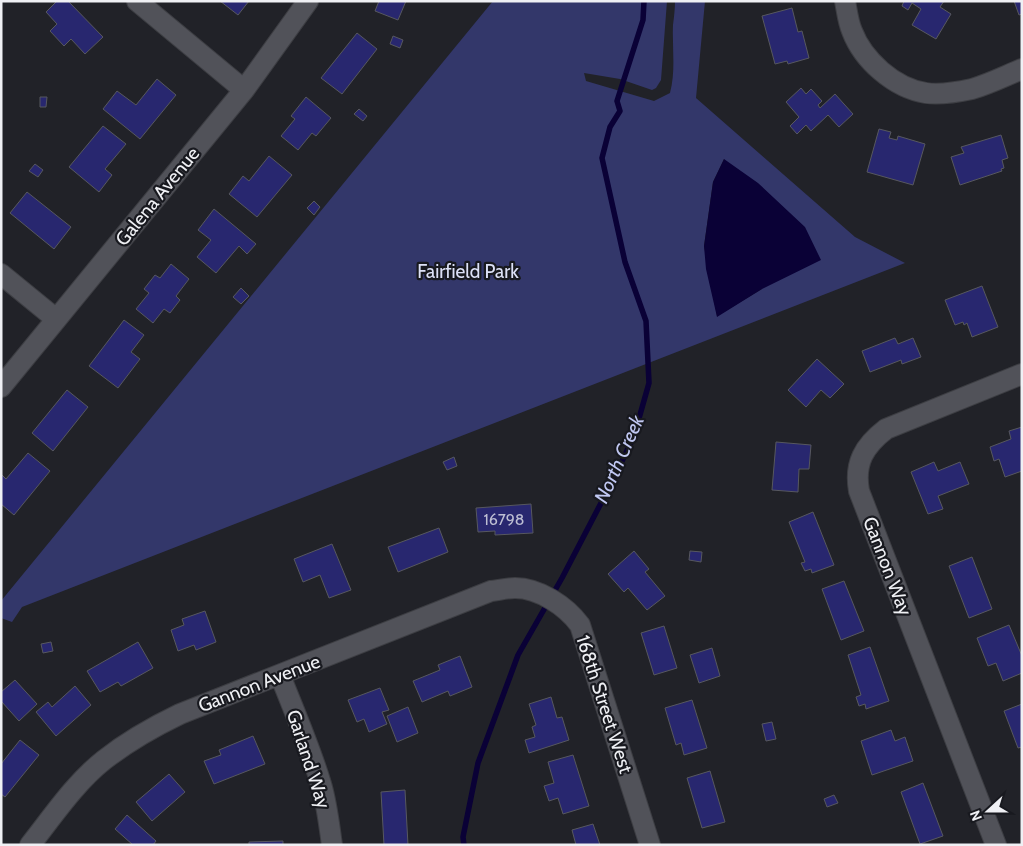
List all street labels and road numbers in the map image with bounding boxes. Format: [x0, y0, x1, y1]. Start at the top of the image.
street label: Galena Avenue [111, 142, 204, 250]
street label: Gannon Way [858, 513, 917, 619]
street label: 168th Street West [571, 632, 638, 777]
street label: Gannon Avenue [195, 650, 324, 717]
street label: Garland Way [282, 707, 335, 812]

